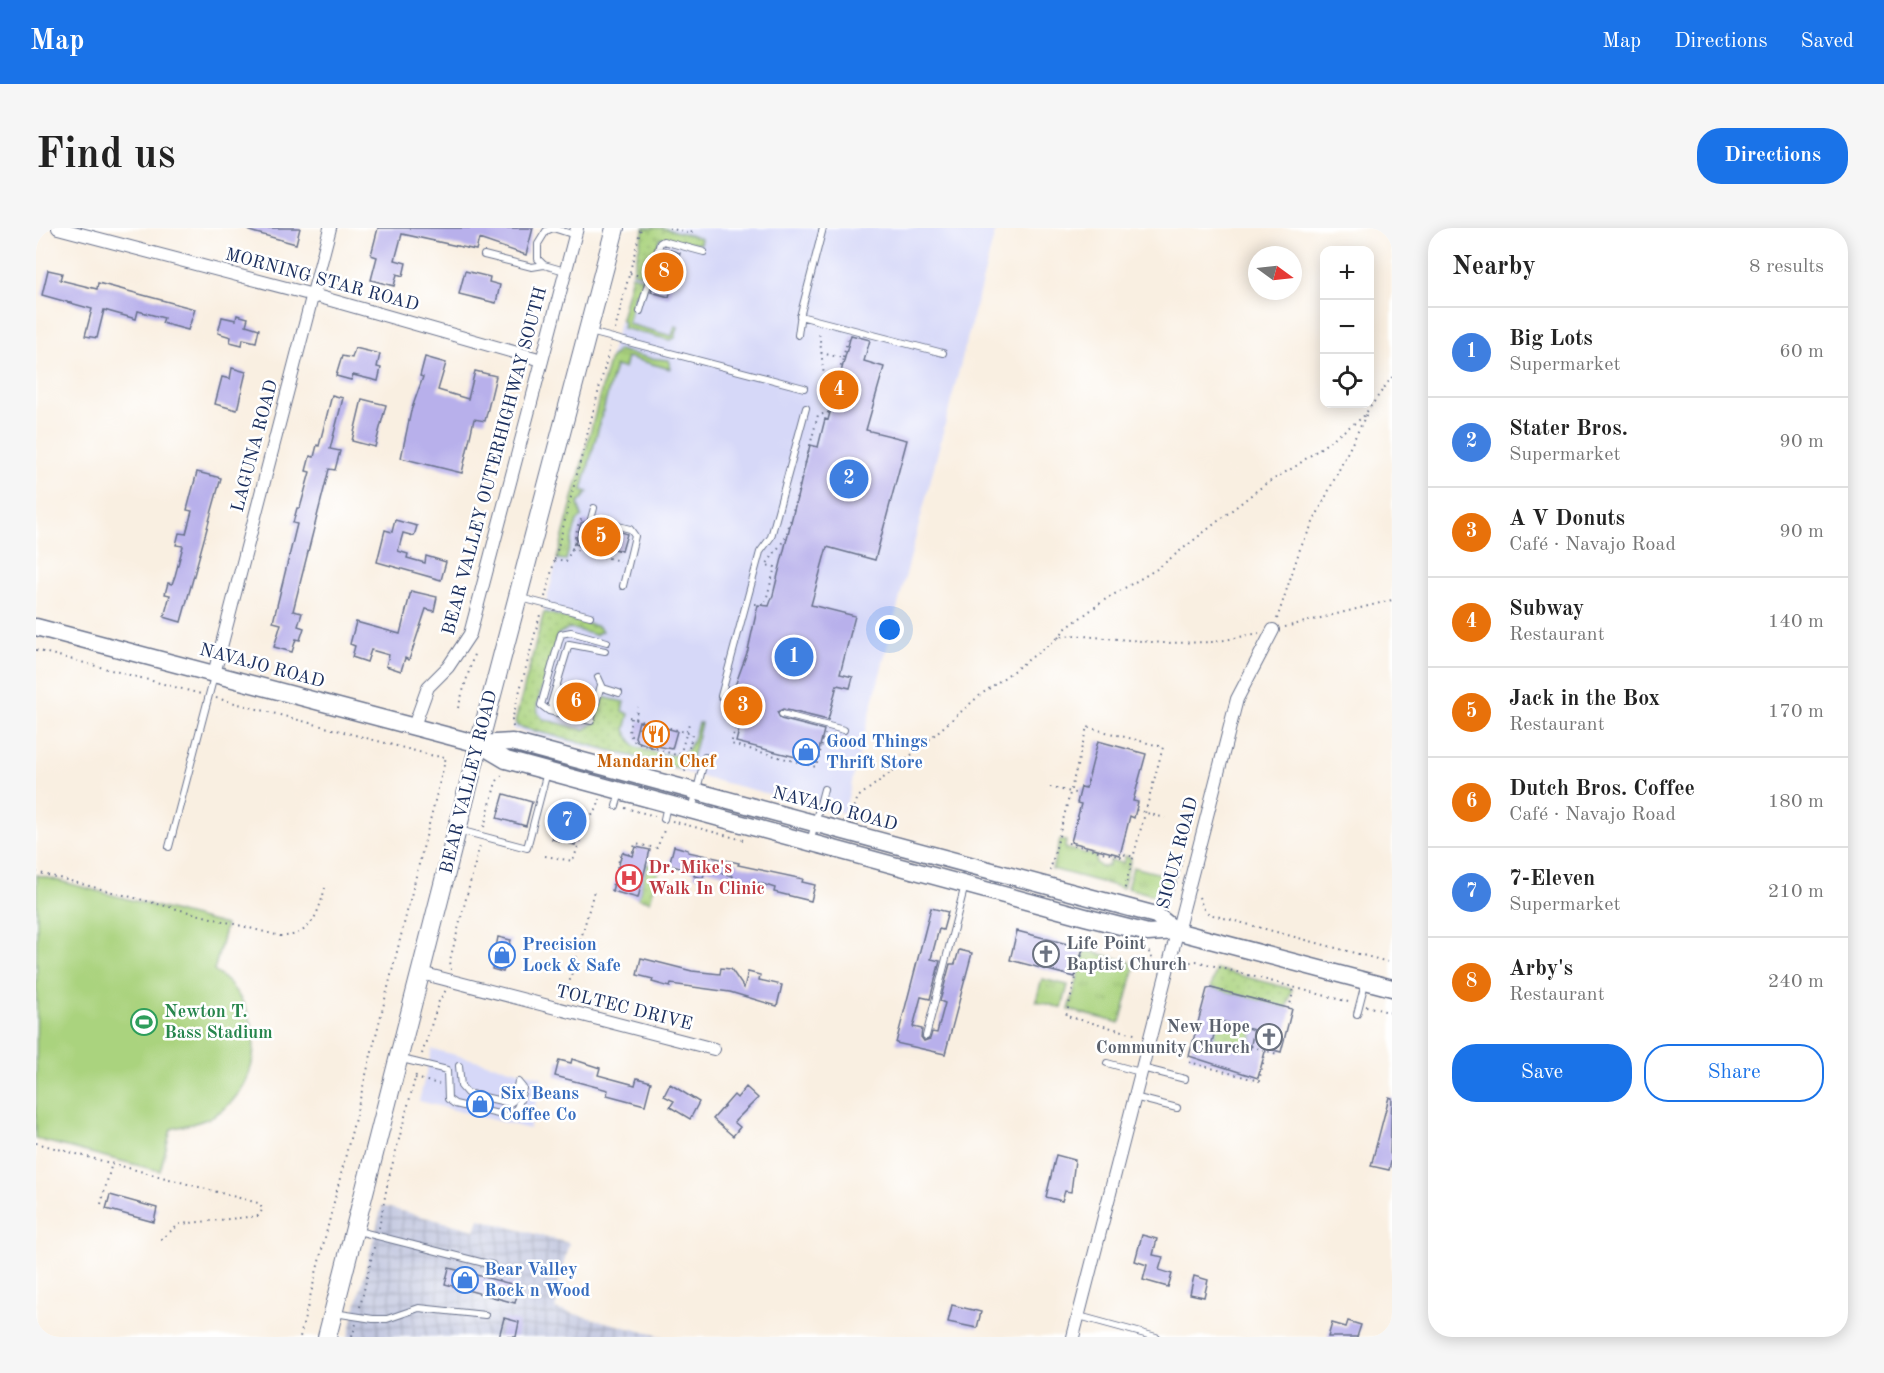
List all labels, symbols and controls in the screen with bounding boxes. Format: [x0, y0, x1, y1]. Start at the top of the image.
text: Map [30, 28, 84, 56]
text: Map [1602, 31, 1641, 52]
text: Directions [1674, 31, 1768, 52]
text: Saved [1801, 31, 1854, 52]
button: Directions [1697, 128, 1848, 184]
text: Find us [36, 135, 175, 177]
street label: MORNING STAR ROAD [223, 245, 421, 315]
north arrow [1248, 246, 1302, 300]
map controls [1320, 246, 1374, 408]
button: + [1320, 246, 1374, 300]
pin: 8 [644, 250, 684, 294]
text: Nearby [1452, 254, 1536, 280]
text: 8 results [1749, 257, 1824, 277]
street label: BEAR VALLEY OUTERHIGHWAY SOUTH [440, 285, 550, 637]
button: − [1320, 300, 1374, 354]
text: Big Lots [1509, 328, 1593, 350]
text: 1 [1466, 342, 1477, 362]
text: 60 m [1779, 342, 1824, 362]
button: locate [1320, 354, 1374, 408]
text: Supermarket [1509, 355, 1620, 375]
pin: 4 [820, 368, 858, 412]
street label: LAGUNA ROAD [229, 378, 281, 514]
text: Stater Bros. [1509, 418, 1628, 440]
text: 2 [1466, 432, 1477, 452]
text: 90 m [1779, 432, 1824, 452]
text: Supermarket [1509, 445, 1620, 465]
pin: 2 [830, 456, 868, 502]
text: A V Donuts [1509, 508, 1625, 530]
pin: 5 [582, 514, 620, 560]
text: 3 [1466, 522, 1477, 542]
text: 90 m [1779, 522, 1824, 542]
text: Café · Navajo Road [1509, 535, 1676, 555]
text: Subway [1509, 598, 1584, 620]
text: 4 [1466, 612, 1477, 632]
text: 140 m [1768, 612, 1824, 632]
your location [875, 615, 904, 644]
text: Restaurant [1509, 625, 1605, 645]
pin: 1 [774, 634, 813, 680]
street label: NAVAJO ROAD [198, 641, 326, 691]
pin: 6 [556, 680, 596, 724]
pin: 3 [724, 684, 762, 728]
street label: BEAR VALLEY ROAD [437, 688, 501, 876]
text: Jack in the Box [1509, 688, 1660, 710]
text: 5 [1466, 702, 1477, 722]
text: 170 m [1768, 702, 1824, 722]
text: Restaurant [1509, 715, 1605, 735]
restaurant icon: Mandarin Chef [641, 719, 671, 749]
place label: Good Things Thrift Store [826, 733, 928, 772]
shop icon: Good Things Thrift Store [791, 737, 821, 767]
place label: Mandarin Chef [597, 753, 717, 771]
text: Dutch Bros. Coffee [1509, 778, 1695, 800]
street label: NAVAJO ROAD [771, 784, 899, 834]
text: 6 [1466, 792, 1477, 812]
text: 180 m [1768, 792, 1824, 812]
street label: SIOUX ROAD [1154, 795, 1202, 911]
pin: 7 [548, 798, 586, 844]
text: Café · Navajo Road [1509, 805, 1676, 825]
place label: Dr. Mike's Walk In Clinic [648, 859, 765, 898]
hospital icon: Dr. Mike's Walk In Clinic [614, 863, 644, 893]
text: 7-Eleven [1509, 868, 1595, 890]
text: 7 [1466, 882, 1477, 902]
text: 210 m [1768, 882, 1824, 902]
text: Supermarket [1509, 895, 1620, 915]
place label: Life Point Baptist Church [1066, 935, 1187, 974]
place label: Precision Lock & Safe [522, 936, 621, 975]
church icon: Life Point Baptist Church [1031, 939, 1061, 969]
shop icon: Precision Lock & Safe [487, 940, 517, 970]
text: Arby's [1509, 958, 1573, 980]
text: 8 [1466, 972, 1477, 992]
text: 240 m [1768, 972, 1824, 992]
street label: TOLTEC DRIVE [554, 982, 694, 1034]
text: Restaurant [1509, 985, 1605, 1005]
place label: Newton T. Bass Stadium [164, 1003, 273, 1042]
sports icon: Newton T. Bass Stadium [129, 1007, 159, 1037]
place label: New Hope Community Church [1096, 1018, 1250, 1057]
church icon: New Hope Community Church [1254, 1022, 1284, 1052]
button: Save [1452, 1044, 1632, 1102]
button: Share [1644, 1044, 1824, 1102]
place label: Six Beans Coffee Co [500, 1085, 579, 1124]
shop icon: Six Beans Coffee Co [465, 1089, 495, 1119]
place label: Bear Valley Rock n Wood [484, 1261, 591, 1300]
shop icon: Bear Valley Rock n Wood [450, 1265, 480, 1295]

